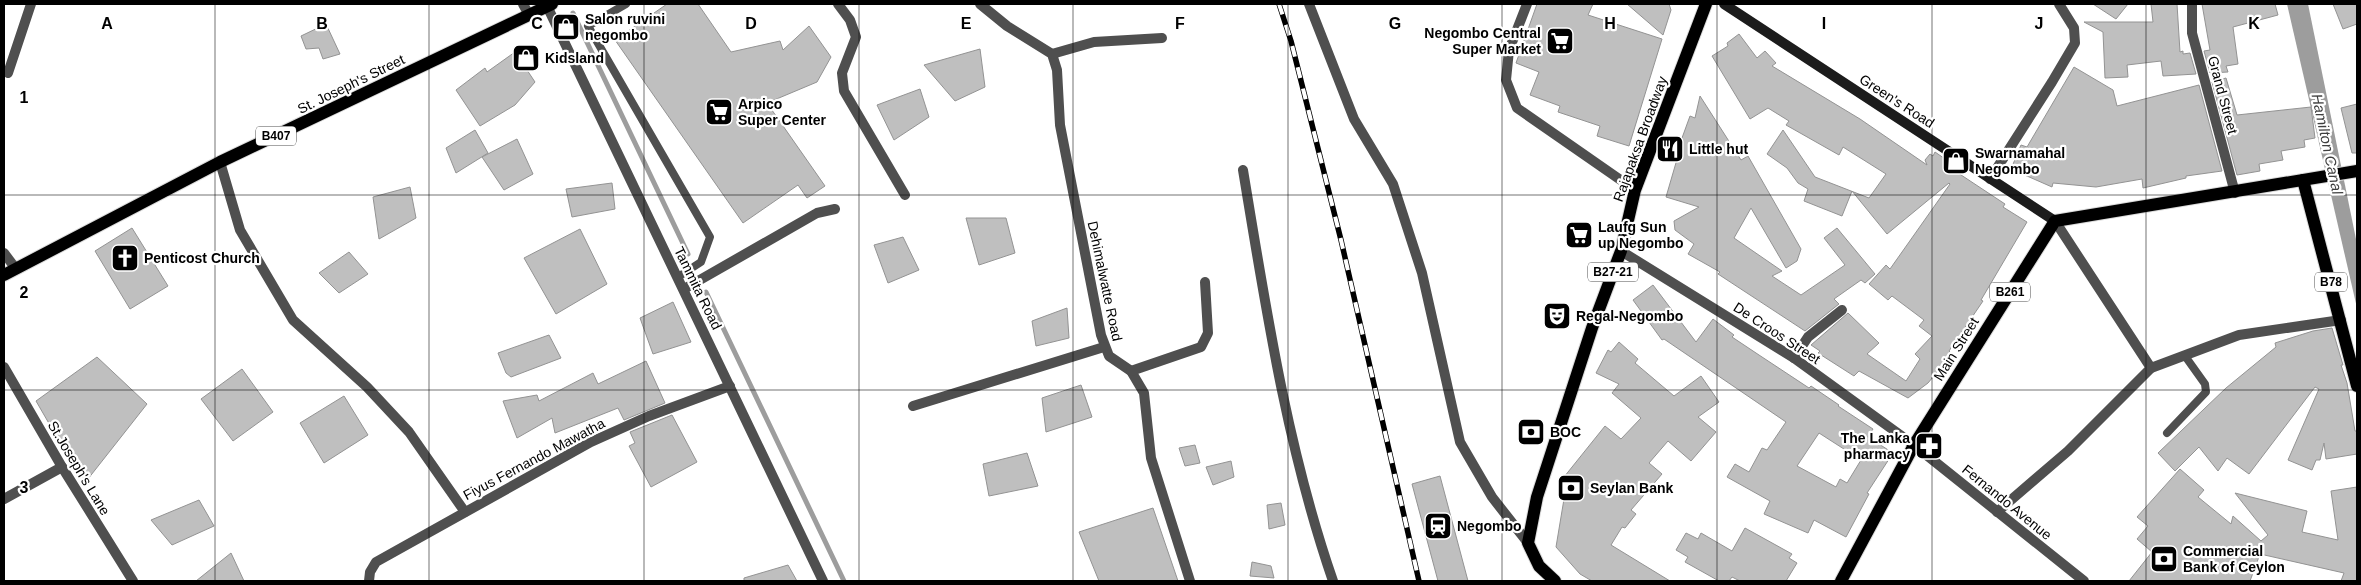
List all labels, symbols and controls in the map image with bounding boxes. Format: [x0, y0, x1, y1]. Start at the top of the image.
place label: Salon ruvini negombo [585, 11, 665, 43]
shop icon: Salon ruvini negombo [551, 12, 581, 42]
text: A [101, 15, 113, 32]
text: B [316, 15, 328, 32]
text: C [531, 15, 543, 32]
text: D [745, 15, 757, 32]
text: E [961, 15, 972, 32]
text: F [1175, 15, 1185, 32]
text: G [1389, 15, 1401, 32]
text: H [1604, 15, 1616, 32]
text: I [1822, 15, 1826, 32]
text: J [2035, 15, 2043, 32]
text: K [2248, 15, 2260, 32]
place label: Negombo Central Super Market [1424, 25, 1541, 57]
supermarket icon: Negombo Central Super Market [1545, 26, 1575, 56]
shop icon: Kidsland [511, 43, 541, 73]
place label: Kidsland [545, 50, 604, 66]
street label: St. Joseph's Street [295, 51, 407, 117]
street label: Grand Street [2205, 54, 2241, 136]
street label: Green's Road [1857, 71, 1937, 131]
street label: Rajapaksa Broadway [1610, 74, 1670, 204]
text: 1 [20, 89, 29, 106]
water label: Hamilton Canal [2309, 92, 2347, 196]
place label: Arpico Super Center [738, 96, 826, 128]
supermarket icon: Arpico Super Center [704, 97, 734, 127]
road number: B407 [256, 126, 296, 146]
restaurant icon: Little hut [1655, 134, 1685, 164]
place label: Little hut [1689, 141, 1748, 157]
place label: Swarnamahal Negombo [1975, 145, 2065, 177]
shop icon: Swarnamahal Negombo [1941, 146, 1971, 176]
place label: Laufg Sun up Negombo [1598, 219, 1684, 251]
street label: Dehimalwatte Road [1084, 220, 1126, 342]
supermarket icon: Laufg Sun up Negombo [1564, 220, 1594, 250]
church icon: Penticost Church [110, 243, 140, 273]
street label: Tammita Road [671, 244, 725, 332]
place label: Penticost Church [144, 250, 260, 266]
road number: B27-21 [1588, 262, 1638, 282]
road number: B78 [2315, 272, 2347, 292]
road number: B261 [1990, 282, 2030, 302]
text: 2 [20, 284, 29, 301]
street label: De Croos Street [1731, 299, 1824, 367]
theatre icon: Regal-Negombo [1542, 301, 1572, 331]
place label: Regal-Negombo [1576, 308, 1683, 324]
street label: Main Street [1930, 314, 1982, 384]
street label: Fiyus Fernando Mawatha [461, 415, 608, 503]
bank icon: BOC [1516, 417, 1546, 447]
street label: St.Joseph's Lane [45, 418, 114, 518]
place label: BOC [1550, 424, 1581, 440]
place label: The Lanka pharmacy [1841, 430, 1910, 462]
pharmacy icon: The Lanka pharmacy [1914, 431, 1944, 461]
street label: Fernando Avenue [1959, 461, 2055, 543]
bank icon: Seylan Bank [1556, 473, 1586, 503]
text: 3 [20, 479, 29, 496]
place label: Seylan Bank [1590, 480, 1673, 496]
station icon: Negombo [1423, 511, 1453, 541]
place label: Negombo [1457, 518, 1522, 534]
place label: Commercial Bank of Ceylon [2183, 543, 2285, 575]
bank icon: Commercial Bank of Ceylon [2149, 544, 2179, 574]

